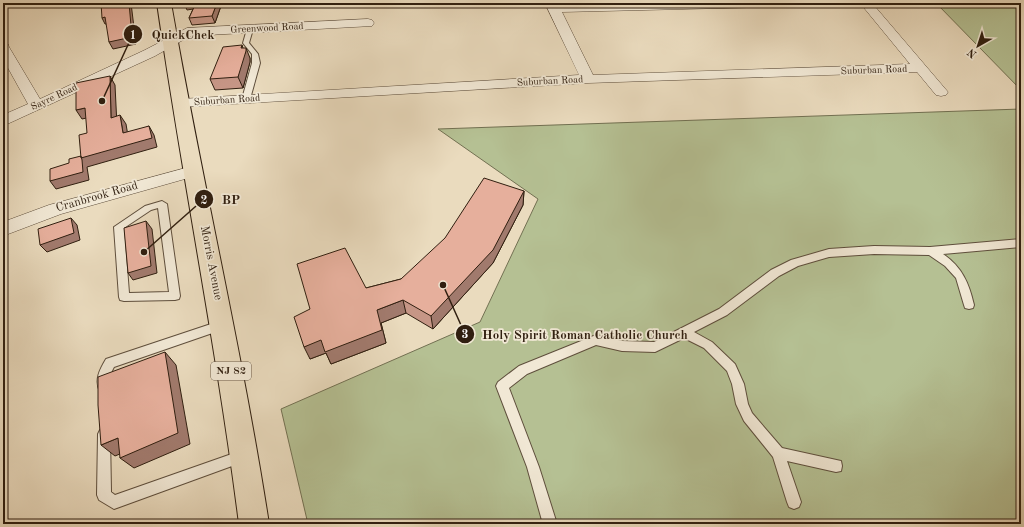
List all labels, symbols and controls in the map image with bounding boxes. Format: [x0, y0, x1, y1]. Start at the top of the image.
street label: Greenwood Road [230, 21, 304, 35]
callout: QuickChek [123, 22, 222, 47]
north arrow [958, 26, 998, 66]
text: QuickChek [152, 29, 215, 42]
text: 1 [130, 30, 136, 42]
text: N [965, 45, 979, 60]
street label: Suburban Road [841, 64, 907, 76]
street label: Suburban Road [516, 74, 584, 88]
street label: Sayre Road [29, 82, 79, 112]
street label: Suburban Road [193, 93, 261, 107]
street label: Cranbrook Road [55, 180, 139, 214]
callout: BP [194, 187, 248, 212]
text: BP [222, 194, 240, 207]
text: 2 [201, 195, 208, 207]
street label: Morris Avenue [198, 225, 224, 302]
callout: Holy Spirit Roman Catholic Church [455, 322, 696, 347]
text: 3 [462, 329, 469, 341]
text: Holy Spirit Roman Catholic Church [482, 329, 688, 342]
road number: NJ 82 [211, 362, 251, 380]

